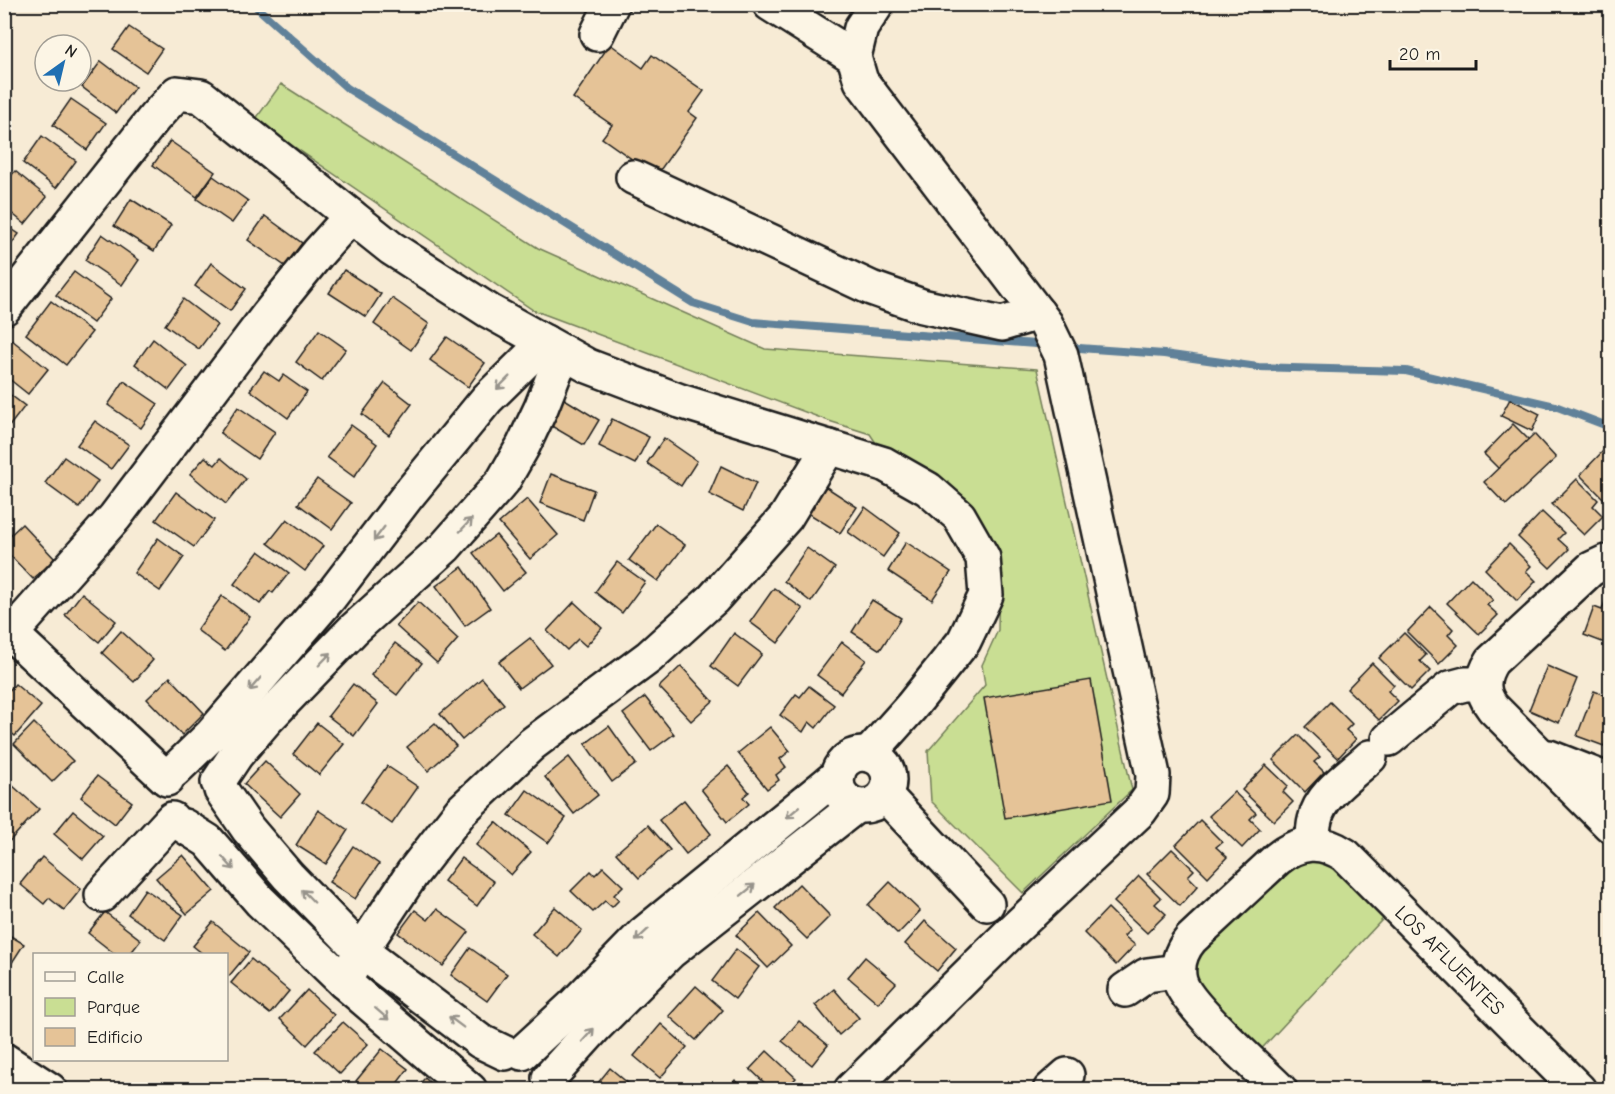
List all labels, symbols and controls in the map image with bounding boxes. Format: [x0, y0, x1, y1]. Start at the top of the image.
north arrow [33, 33, 93, 93]
scale bar [1390, 33, 1476, 71]
text: N [61, 41, 80, 62]
text: 20 m [1399, 44, 1440, 65]
one-way arrow [495, 376, 510, 390]
one-way arrow [459, 517, 473, 532]
one-way arrow [373, 525, 386, 541]
one-way arrow [318, 652, 332, 667]
one-way arrow [248, 676, 262, 691]
one-way arrow [786, 805, 801, 819]
one-way arrow [221, 856, 235, 871]
one-way arrow [740, 884, 756, 897]
one-way arrow [300, 889, 315, 904]
street label: LOS AFLUENTES [1390, 901, 1509, 1020]
one-way arrow [634, 928, 649, 942]
legend [33, 953, 228, 1061]
text: Calle [87, 967, 124, 988]
text: Parque [87, 997, 140, 1018]
one-way arrow [374, 1008, 390, 1021]
one-way arrow [448, 1016, 464, 1029]
text: Edificio [87, 1027, 143, 1048]
one-way arrow [581, 1028, 595, 1043]

